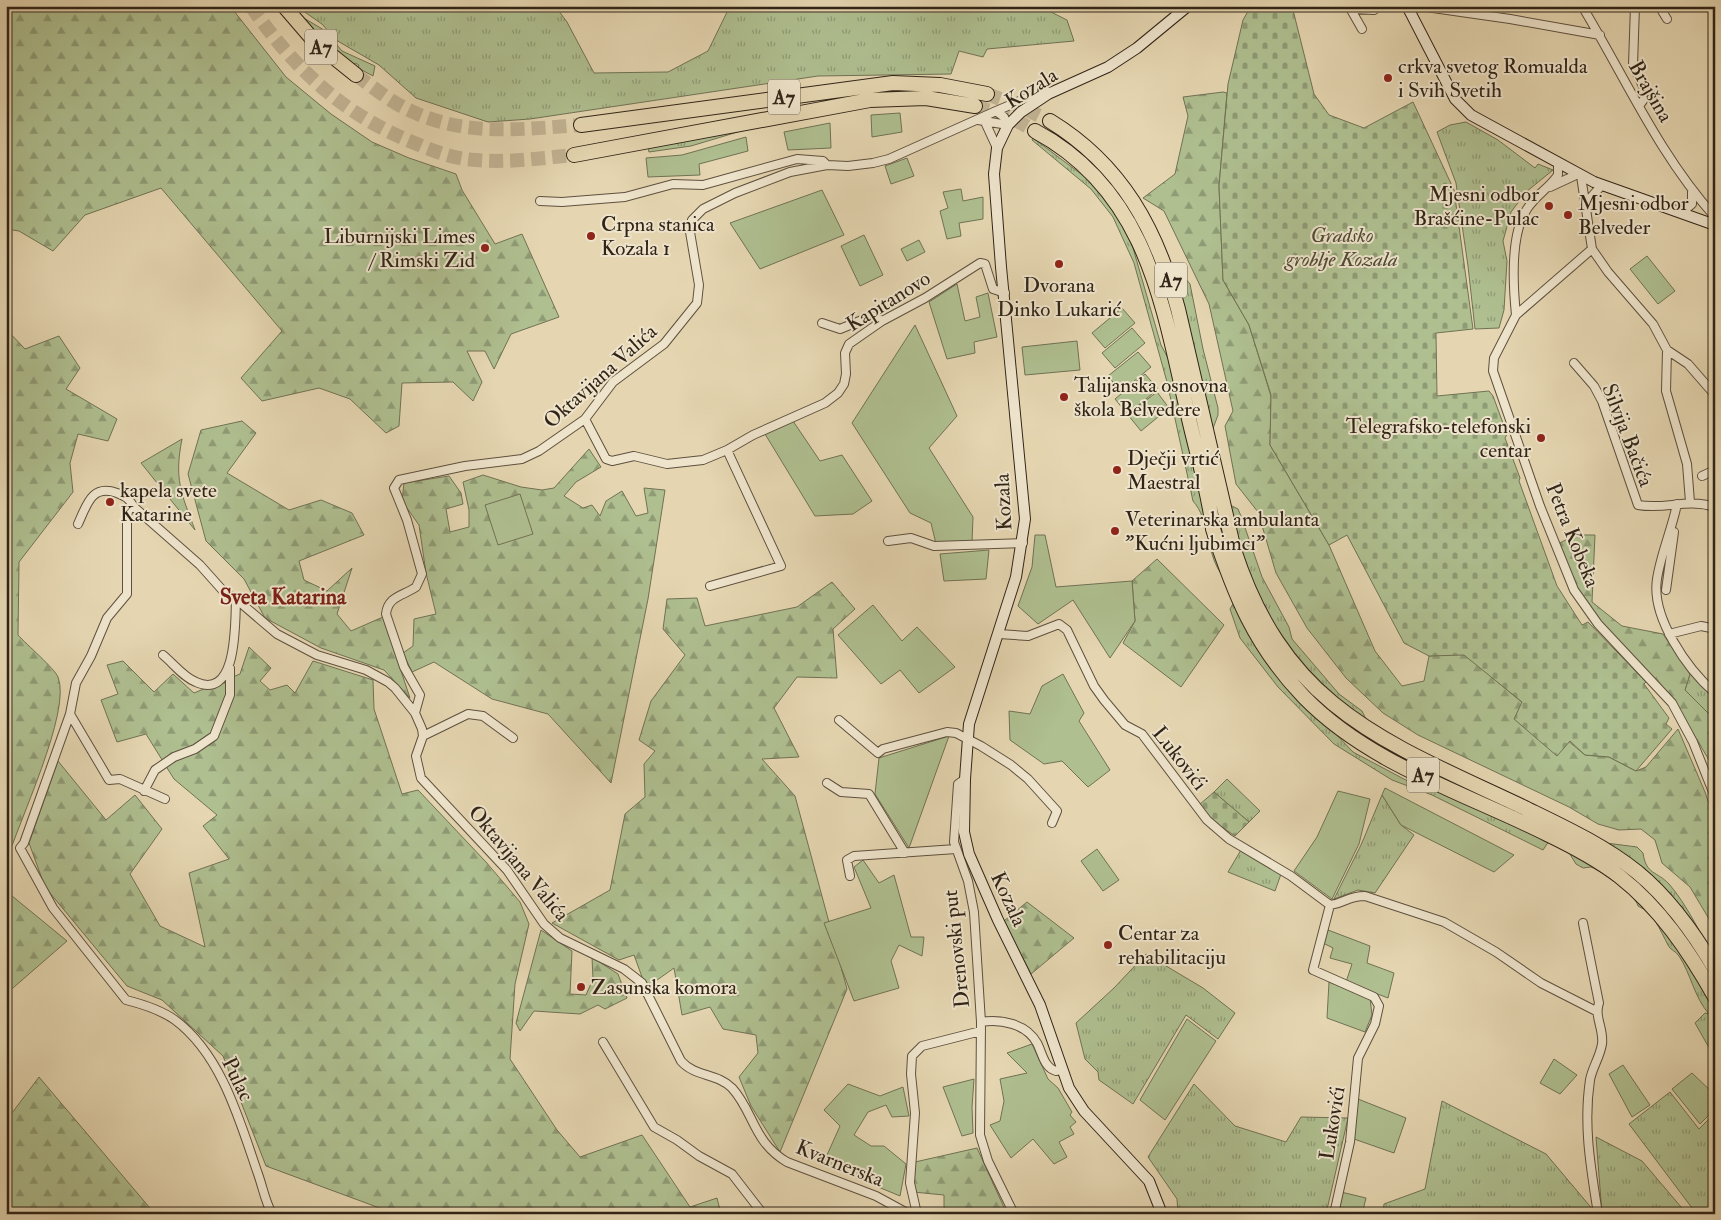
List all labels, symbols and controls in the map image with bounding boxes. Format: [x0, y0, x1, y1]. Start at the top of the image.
road number: A7 [305, 30, 337, 64]
place label: crkva svetog Romualda i Svih Svetih [1398, 53, 1588, 104]
street label: Brajšina [1622, 55, 1679, 127]
street label: Kozala [1000, 62, 1063, 115]
marker: crkva svetog Romualda i Svih Svetih [1382, 72, 1394, 84]
road number: A7 [768, 80, 800, 114]
place label: Mjesni odbor Brašćine-Pulac [1414, 181, 1540, 232]
place label: Mjesni odbor Belveder [1578, 190, 1689, 241]
marker: Mjesni odbor Brašćine-Pulac [1543, 200, 1555, 212]
marker: Mjesni odbor Belveder [1562, 209, 1574, 221]
place label: Crpna stanica Kozala 1 [601, 211, 715, 262]
park label: Gradsko groblje Kozala [1283, 222, 1398, 273]
place label: Liburnijski Limes / Rimski Zid [324, 223, 476, 274]
marker: Crpna stanica Kozala 1 [585, 230, 597, 242]
marker: Liburnijski Limes / Rimski Zid [479, 242, 491, 254]
marker: Dvorana Dinko Lukarić [1053, 258, 1065, 270]
road number: A7 [1155, 262, 1187, 298]
street label: Kapitanovo [841, 265, 935, 338]
place label: Dvorana Dinko Lukarić [997, 272, 1122, 323]
street label: Oktavijana Valića [538, 318, 663, 434]
place label: Talijanska osnovna škola Belvedere [1074, 372, 1228, 423]
street label: Silvija Bačića [1595, 380, 1660, 491]
marker: Talijanska osnovna škola Belvedere [1058, 391, 1070, 403]
place label: Telegrafsko-telefonski centar [1346, 413, 1531, 464]
marker: Telegrafsko-telefonski centar [1535, 432, 1547, 444]
place label: Dječji vrtić Maestral [1127, 445, 1219, 496]
marker: Dječji vrtić Maestral [1111, 464, 1123, 476]
street label: Kozala [989, 472, 1018, 531]
place label: kapela svete Katarine [120, 477, 217, 528]
street label: Petra Kobeka [1539, 479, 1606, 592]
marker: kapela svete Katarine [104, 496, 116, 508]
place label: Veterinarska ambulanta "Kućni ljubimci" [1125, 506, 1320, 557]
marker: Veterinarska ambulanta "Kućni ljubimci" [1109, 525, 1121, 537]
district label: Sveta Katarina [220, 583, 347, 611]
street label: Lukovići [1146, 721, 1213, 796]
road number: A7 [1407, 758, 1439, 792]
street label: Oktavijana Valića [462, 800, 575, 927]
street label: Kozala [984, 868, 1033, 931]
street label: Drenovski put [937, 888, 976, 1009]
place label: Centar za rehabilitaciju [1118, 920, 1226, 971]
marker: Centar za rehabilitaciju [1102, 939, 1114, 951]
place label: Zasunska komora [591, 974, 737, 1001]
marker: Zasunska komora [575, 981, 587, 993]
street label: Pulac [215, 1053, 260, 1106]
street label: Lukovići [1313, 1084, 1352, 1162]
street label: Kvarnerska [792, 1134, 888, 1193]

